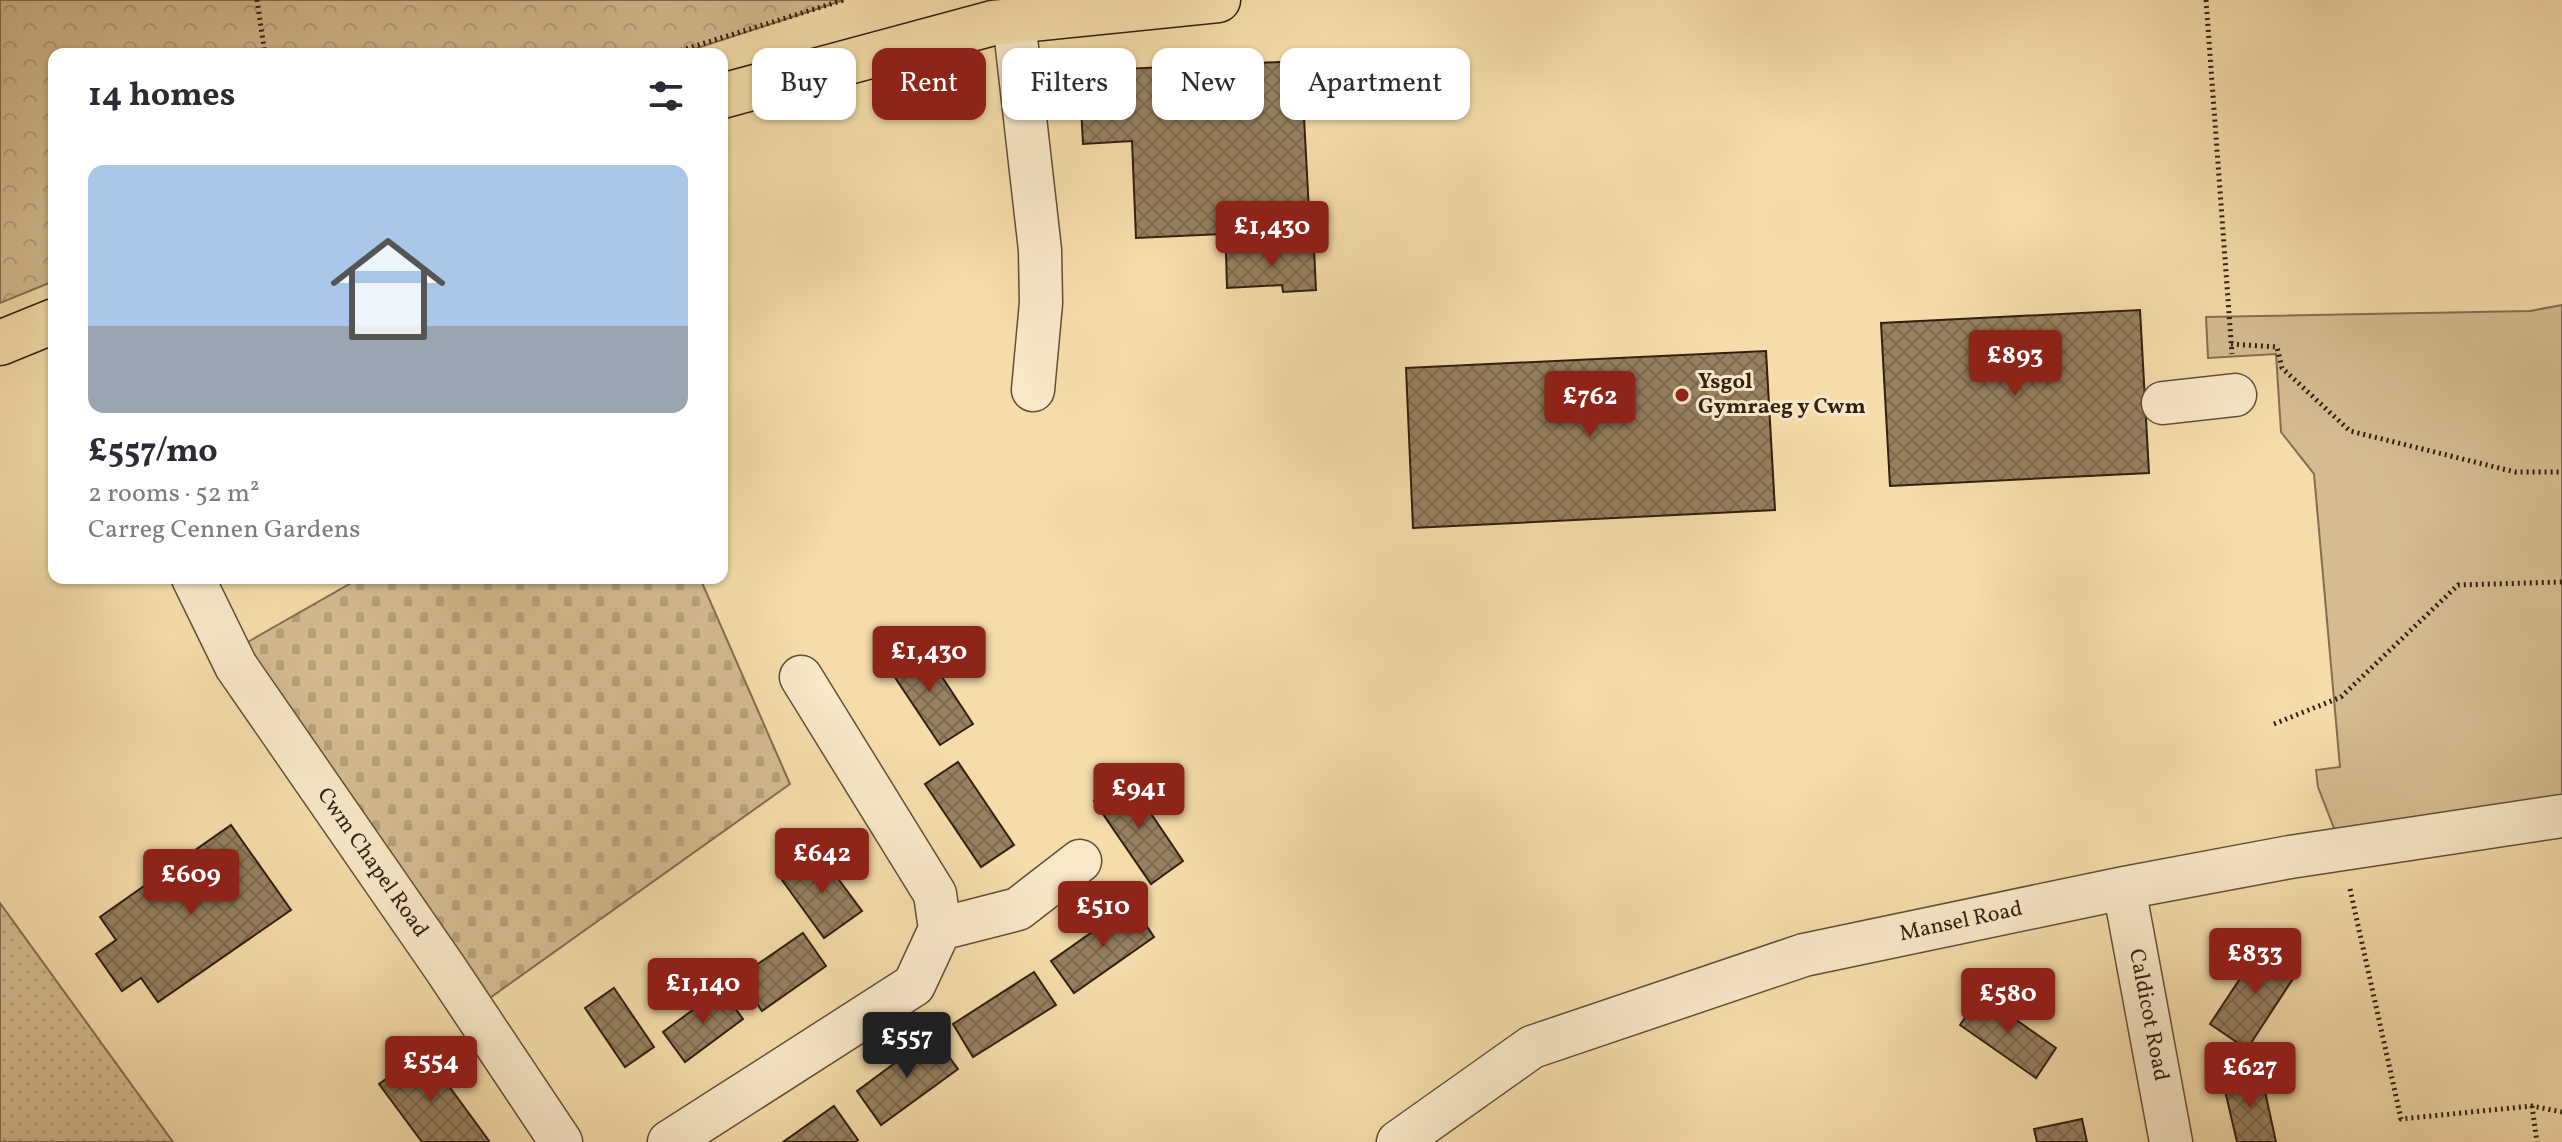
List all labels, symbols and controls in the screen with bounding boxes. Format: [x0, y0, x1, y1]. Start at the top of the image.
chip: Buy [752, 48, 856, 120]
chip: Rent [872, 48, 986, 120]
chip: Filters [1002, 48, 1136, 120]
chip: New [1152, 48, 1264, 120]
chip: Apartment [1280, 48, 1470, 120]
text: 14 homes [88, 73, 235, 120]
icon: filters [644, 74, 688, 118]
pin: £1,430 [1207, 201, 1337, 269]
text: £1,430 [1234, 209, 1310, 245]
icon: home [316, 217, 460, 361]
pin: £893 [1968, 330, 2062, 398]
text: £893 [1987, 338, 2043, 374]
place label: Ysgol Gymraeg y Cwm [1698, 367, 1866, 423]
pin: £762 [1543, 371, 1637, 439]
text: £762 [1563, 379, 1617, 415]
marker: Ysgol Gymraeg y Cwm [1673, 386, 1691, 404]
text: £557/mo [88, 429, 218, 476]
text: 2 rooms · 52 m² [88, 476, 260, 512]
text: Carreg Cennen Gardens [88, 512, 360, 548]
pin: £1,430 [864, 626, 994, 694]
text: £1,430 [891, 634, 967, 670]
pin: £941 [1092, 763, 1186, 831]
text: £941 [1111, 771, 1167, 807]
street label: Cwm Chapel Road [309, 782, 435, 944]
pin: £642 [775, 828, 869, 896]
text: £642 [793, 836, 851, 872]
pin: £609 [144, 849, 238, 917]
text: £609 [161, 857, 221, 893]
pin: £510 [1056, 881, 1150, 949]
text: £510 [1076, 889, 1130, 925]
street label: Mansel Road [1897, 894, 2025, 950]
pin: £833 [2208, 928, 2302, 996]
text: £833 [2227, 936, 2283, 972]
street label: Caldicot Road [2120, 946, 2176, 1084]
pin: £1,140 [638, 958, 768, 1026]
text: £1,140 [666, 966, 740, 1002]
pin: £580 [1961, 968, 2055, 1036]
text: £580 [1979, 976, 2037, 1012]
pin: £557 [860, 1012, 954, 1080]
text: £557 [881, 1020, 933, 1056]
pin: £554 [384, 1036, 478, 1104]
pin: £627 [2203, 1042, 2297, 1110]
text: £554 [403, 1044, 459, 1080]
text: £627 [2223, 1050, 2277, 1086]

